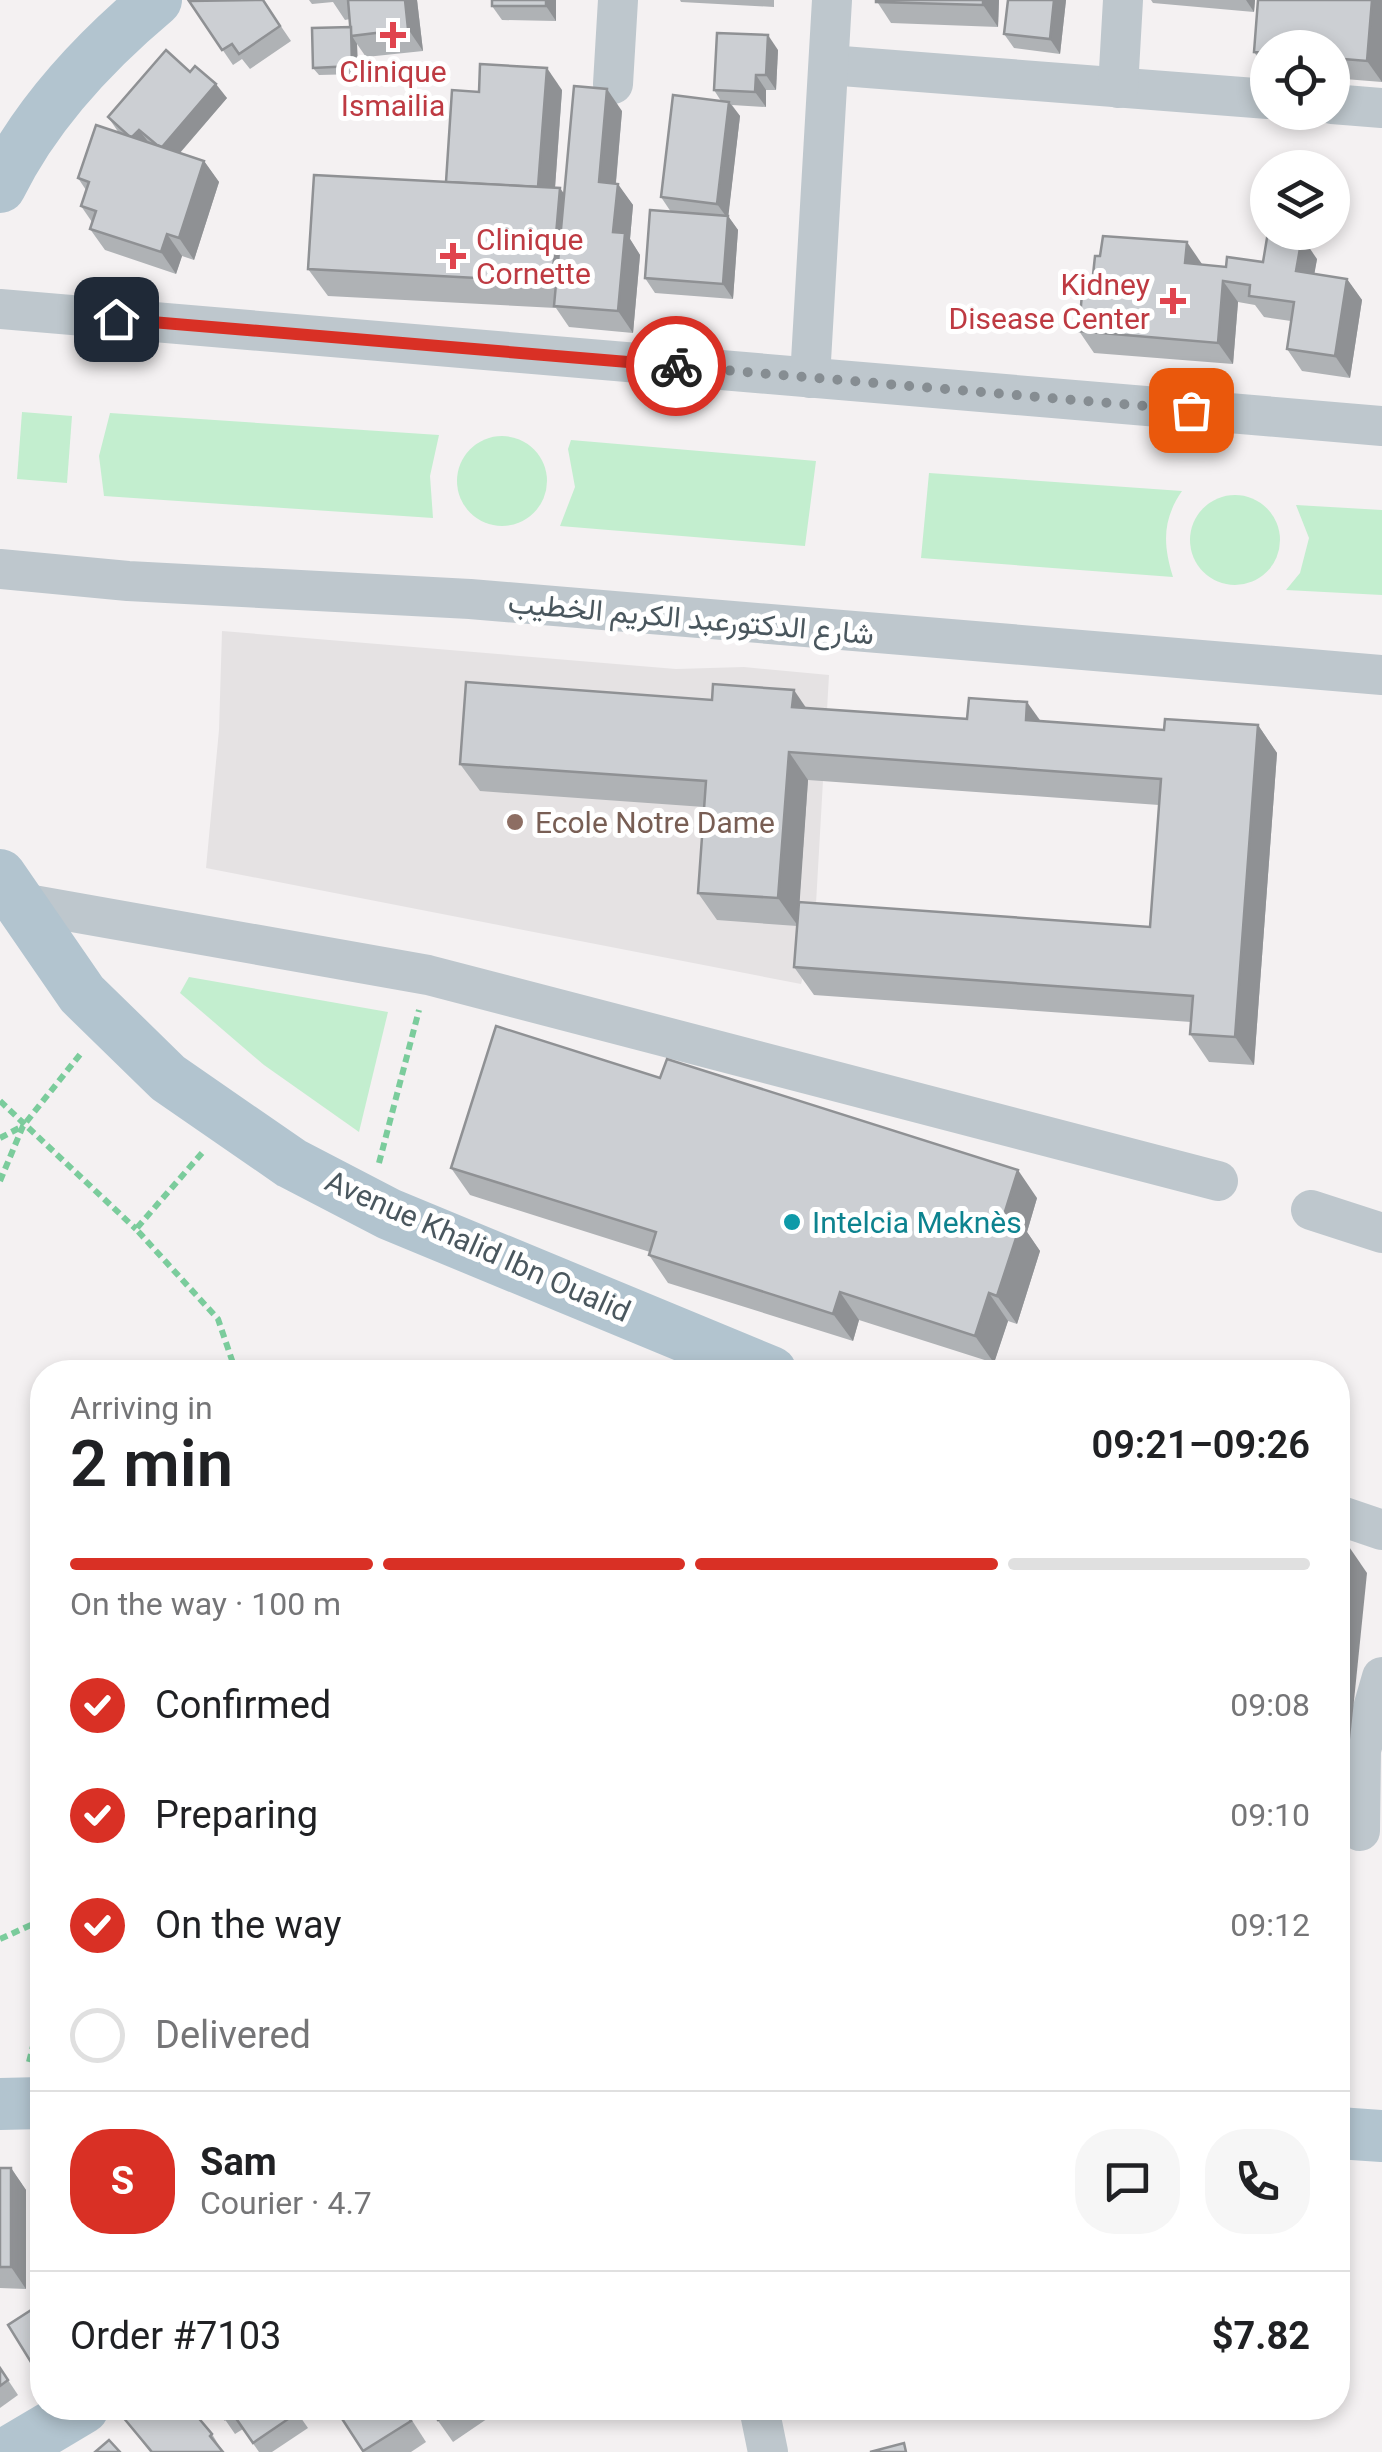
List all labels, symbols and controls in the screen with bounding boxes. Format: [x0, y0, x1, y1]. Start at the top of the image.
marker: Clinique Ismailia [380, 22, 406, 48]
map controls [1250, 30, 1350, 250]
button: locate [1250, 30, 1350, 130]
place label: Clinique Ismailia [339, 54, 447, 123]
button: layers [1250, 150, 1350, 250]
place label: Clinique Cornette [476, 222, 591, 291]
marker: Clinique Cornette [440, 243, 466, 269]
place label: Kidney Disease Center [949, 267, 1150, 336]
pin [74, 277, 159, 362]
marker: Kidney Disease Center [1160, 288, 1186, 314]
icon: home [89, 292, 144, 347]
courier [626, 316, 726, 416]
icon: bike [649, 339, 704, 394]
pin [1149, 368, 1234, 453]
icon: bag [1164, 383, 1219, 438]
street label: شارع الدكتورعبد الكريم الخطيب [506, 585, 875, 654]
place label: Ecole Notre Dame [535, 805, 775, 840]
marker: Ecole Notre Dame [504, 811, 526, 833]
street label: Avenue Khalid Ibn Oualid [320, 1163, 636, 1329]
place label: Intelcia Meknès [812, 1205, 1022, 1240]
marker: Intelcia Meknès [781, 1211, 803, 1233]
text: Arriving in [70, 1389, 213, 1427]
text: 09:21–09:26 [1091, 1423, 1310, 1467]
text: 2 min [70, 1426, 233, 1502]
text: On the way · 100 m [70, 1585, 341, 1623]
icon: check [70, 1678, 125, 1733]
text: Confirmed [155, 1683, 331, 1727]
text: 09:08 [1230, 1686, 1310, 1724]
icon: check [70, 1788, 125, 1843]
text: Preparing [155, 1793, 318, 1837]
text: 09:10 [1230, 1796, 1310, 1834]
icon: check [70, 1898, 125, 1953]
text: On the way [155, 1903, 341, 1947]
text: 09:12 [1230, 1906, 1310, 1944]
text: Delivered [155, 2013, 311, 2057]
button: chat [1075, 2129, 1180, 2234]
button: phone [1205, 2129, 1310, 2234]
text: Sam [200, 2140, 277, 2184]
text: S [111, 2159, 134, 2203]
text: Courier · 4.7 [200, 2184, 372, 2222]
text: Order #7103 [70, 2314, 281, 2358]
text: $7.82 [1212, 2314, 1310, 2358]

